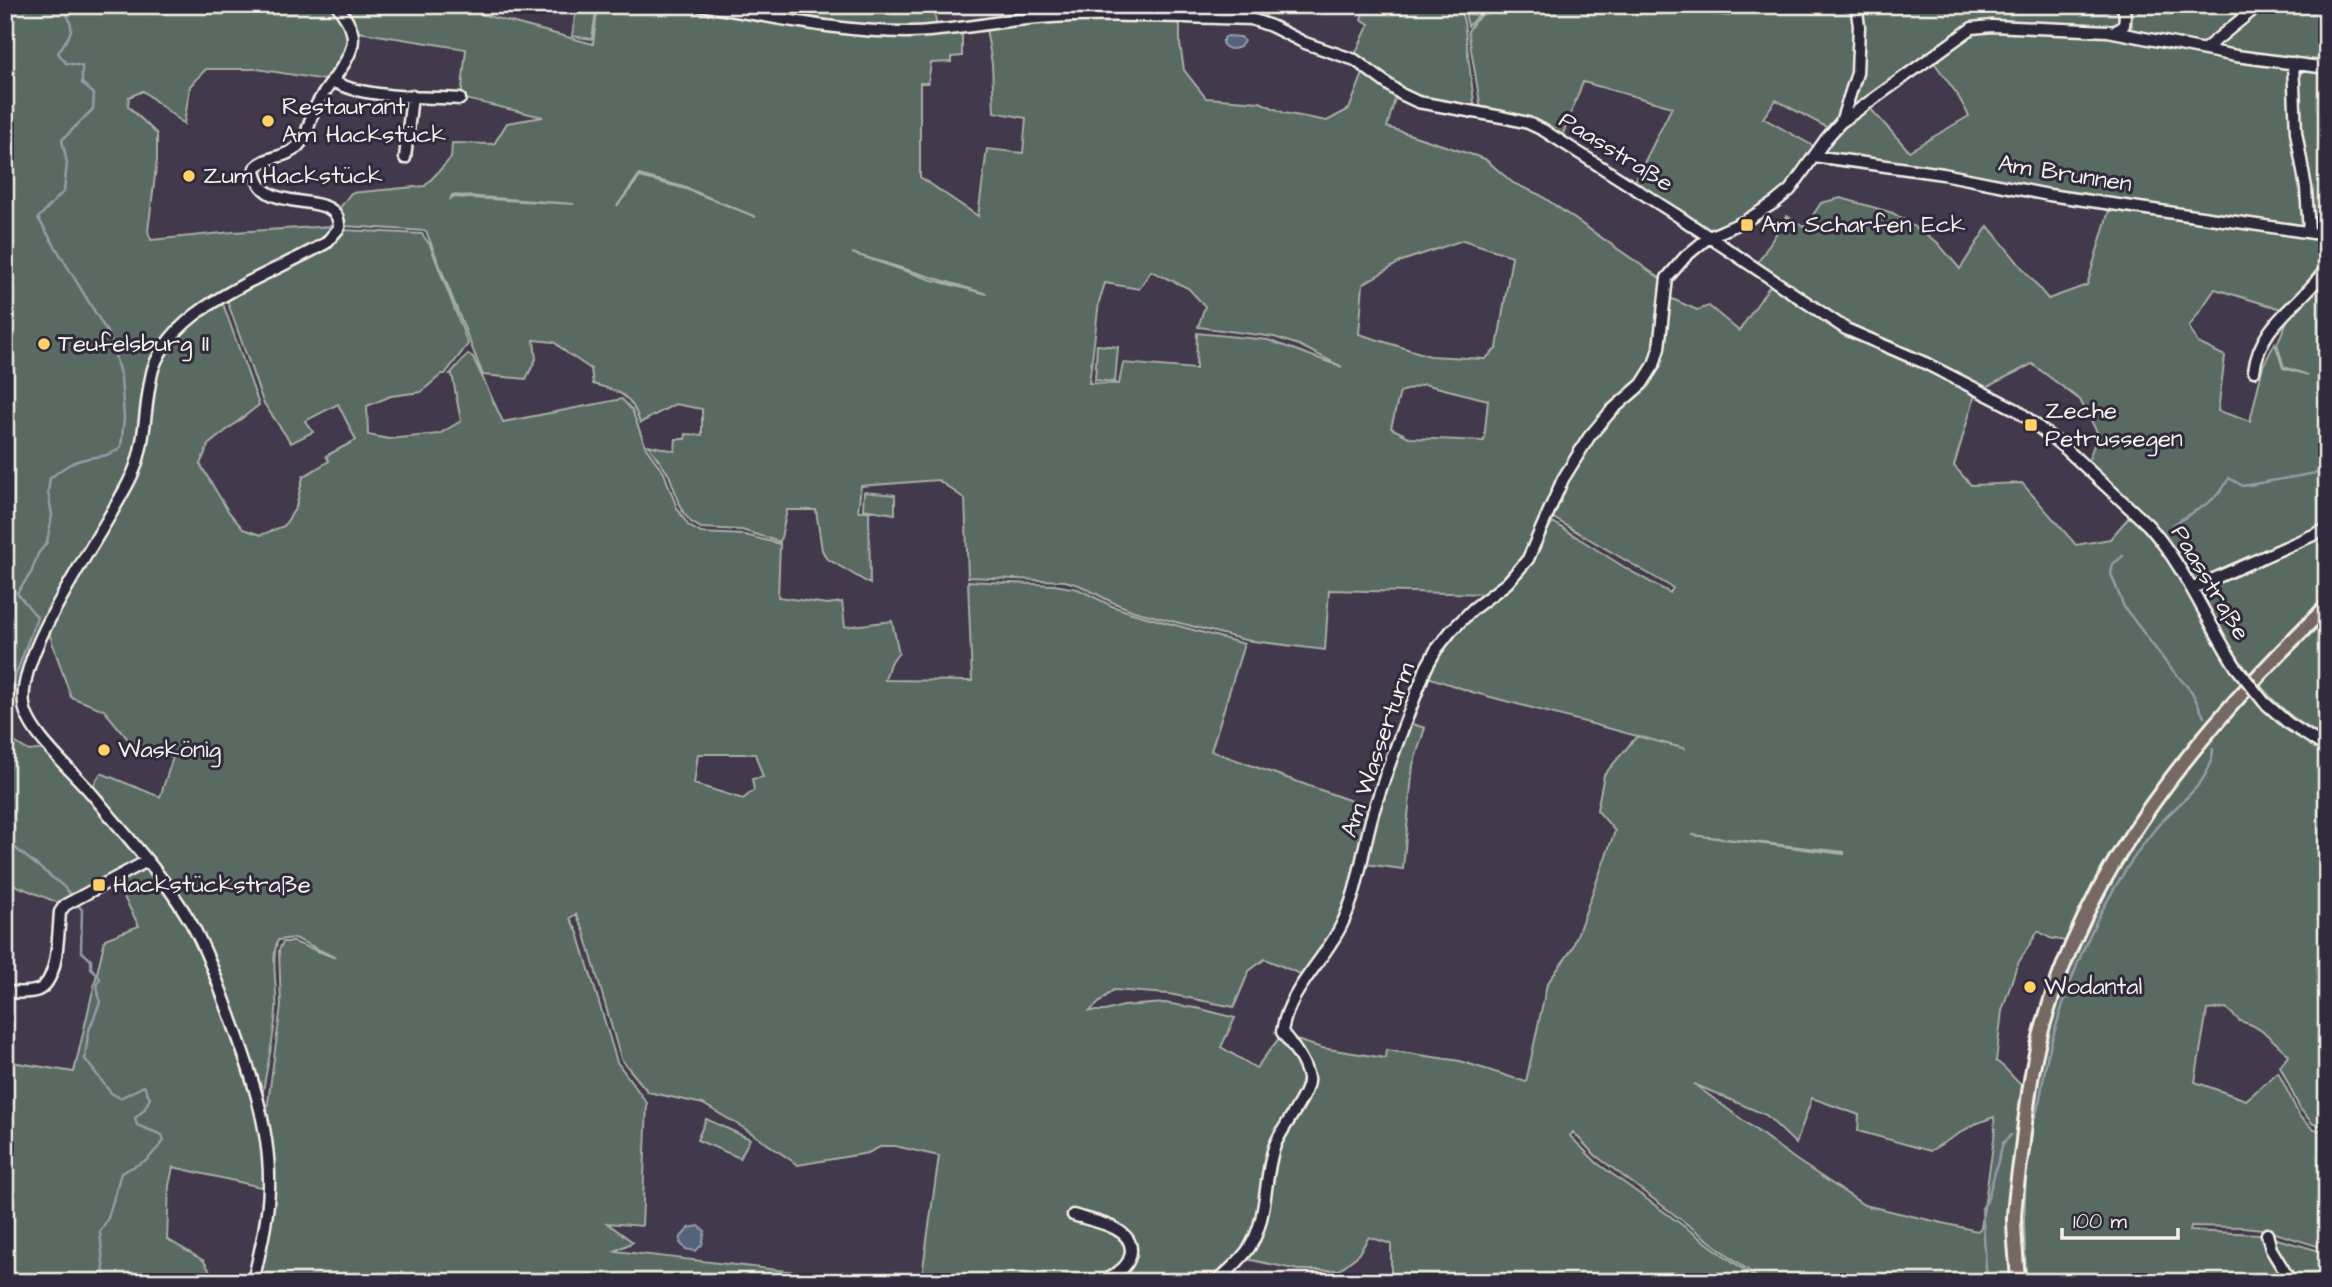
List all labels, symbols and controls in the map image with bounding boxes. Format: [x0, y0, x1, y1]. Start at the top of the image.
place label: Restaurant Am Hackstück [282, 90, 446, 152]
street label: Paasstraße [1552, 103, 1680, 201]
marker: Restaurant Am Hackstück [260, 113, 276, 129]
street label: Am Brunnen [1996, 147, 2134, 201]
place label: Zum Hackstück [203, 159, 383, 193]
marker: Zum Hackstück [181, 168, 197, 184]
place label: Am Scharfen Eck [1761, 208, 1966, 242]
marker: Am Scharfen Eck [1739, 217, 1755, 233]
place label: Teufelsburg II [58, 327, 209, 362]
marker: Teufelsburg II [36, 336, 52, 352]
place label: Zeche Petrussegen [2045, 394, 2183, 457]
marker: Zeche Petrussegen [2023, 417, 2039, 433]
street label: Paasstraße [2162, 519, 2258, 647]
street label: Am Wasserturm [1332, 658, 1424, 842]
place label: Waskönig [118, 733, 221, 768]
marker: Waskönig [96, 742, 112, 758]
place label: Hackstückstraße [113, 868, 311, 902]
marker: Hackstückstraße [91, 877, 107, 893]
place label: Wodantal [2044, 970, 2142, 1004]
marker: Wodantal [2022, 979, 2038, 995]
scale bar [2062, 1196, 2178, 1240]
text: 100 m [2073, 1207, 2128, 1236]

